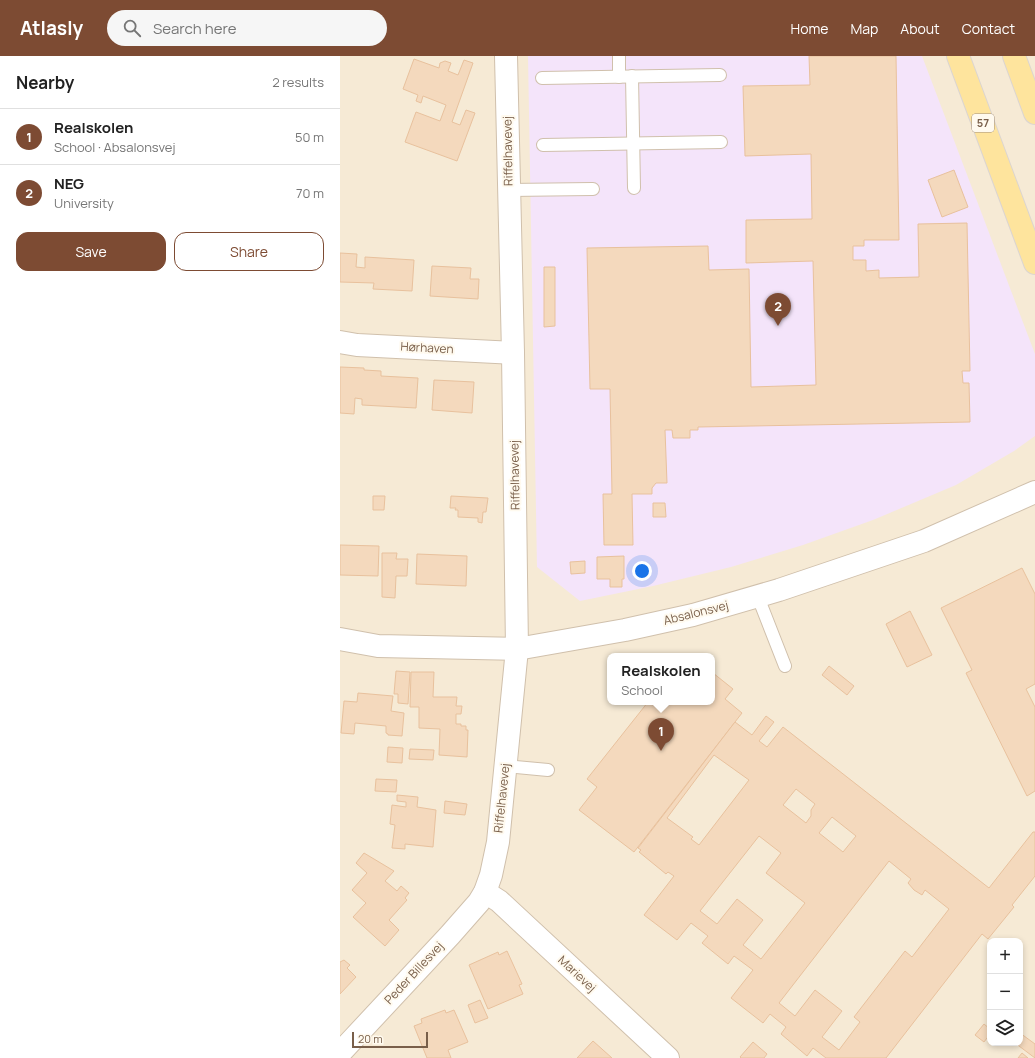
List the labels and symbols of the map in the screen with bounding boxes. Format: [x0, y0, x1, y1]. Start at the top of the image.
road number: 57 [972, 114, 994, 132]
street label: Riffelhavevej [498, 116, 517, 186]
pin: 2 [765, 293, 791, 326]
street label: Hørhaven [400, 338, 454, 357]
street label: Riffelhavevej [505, 440, 524, 510]
your location [632, 561, 652, 581]
street label: Absalonsvej [662, 596, 730, 629]
pin: 1 [648, 718, 674, 751]
street label: Riffelhavevej [489, 762, 514, 834]
street label: Peder Billesvej [380, 938, 447, 1008]
street label: Marievej [555, 952, 600, 996]
scale bar [352, 1030, 428, 1049]

